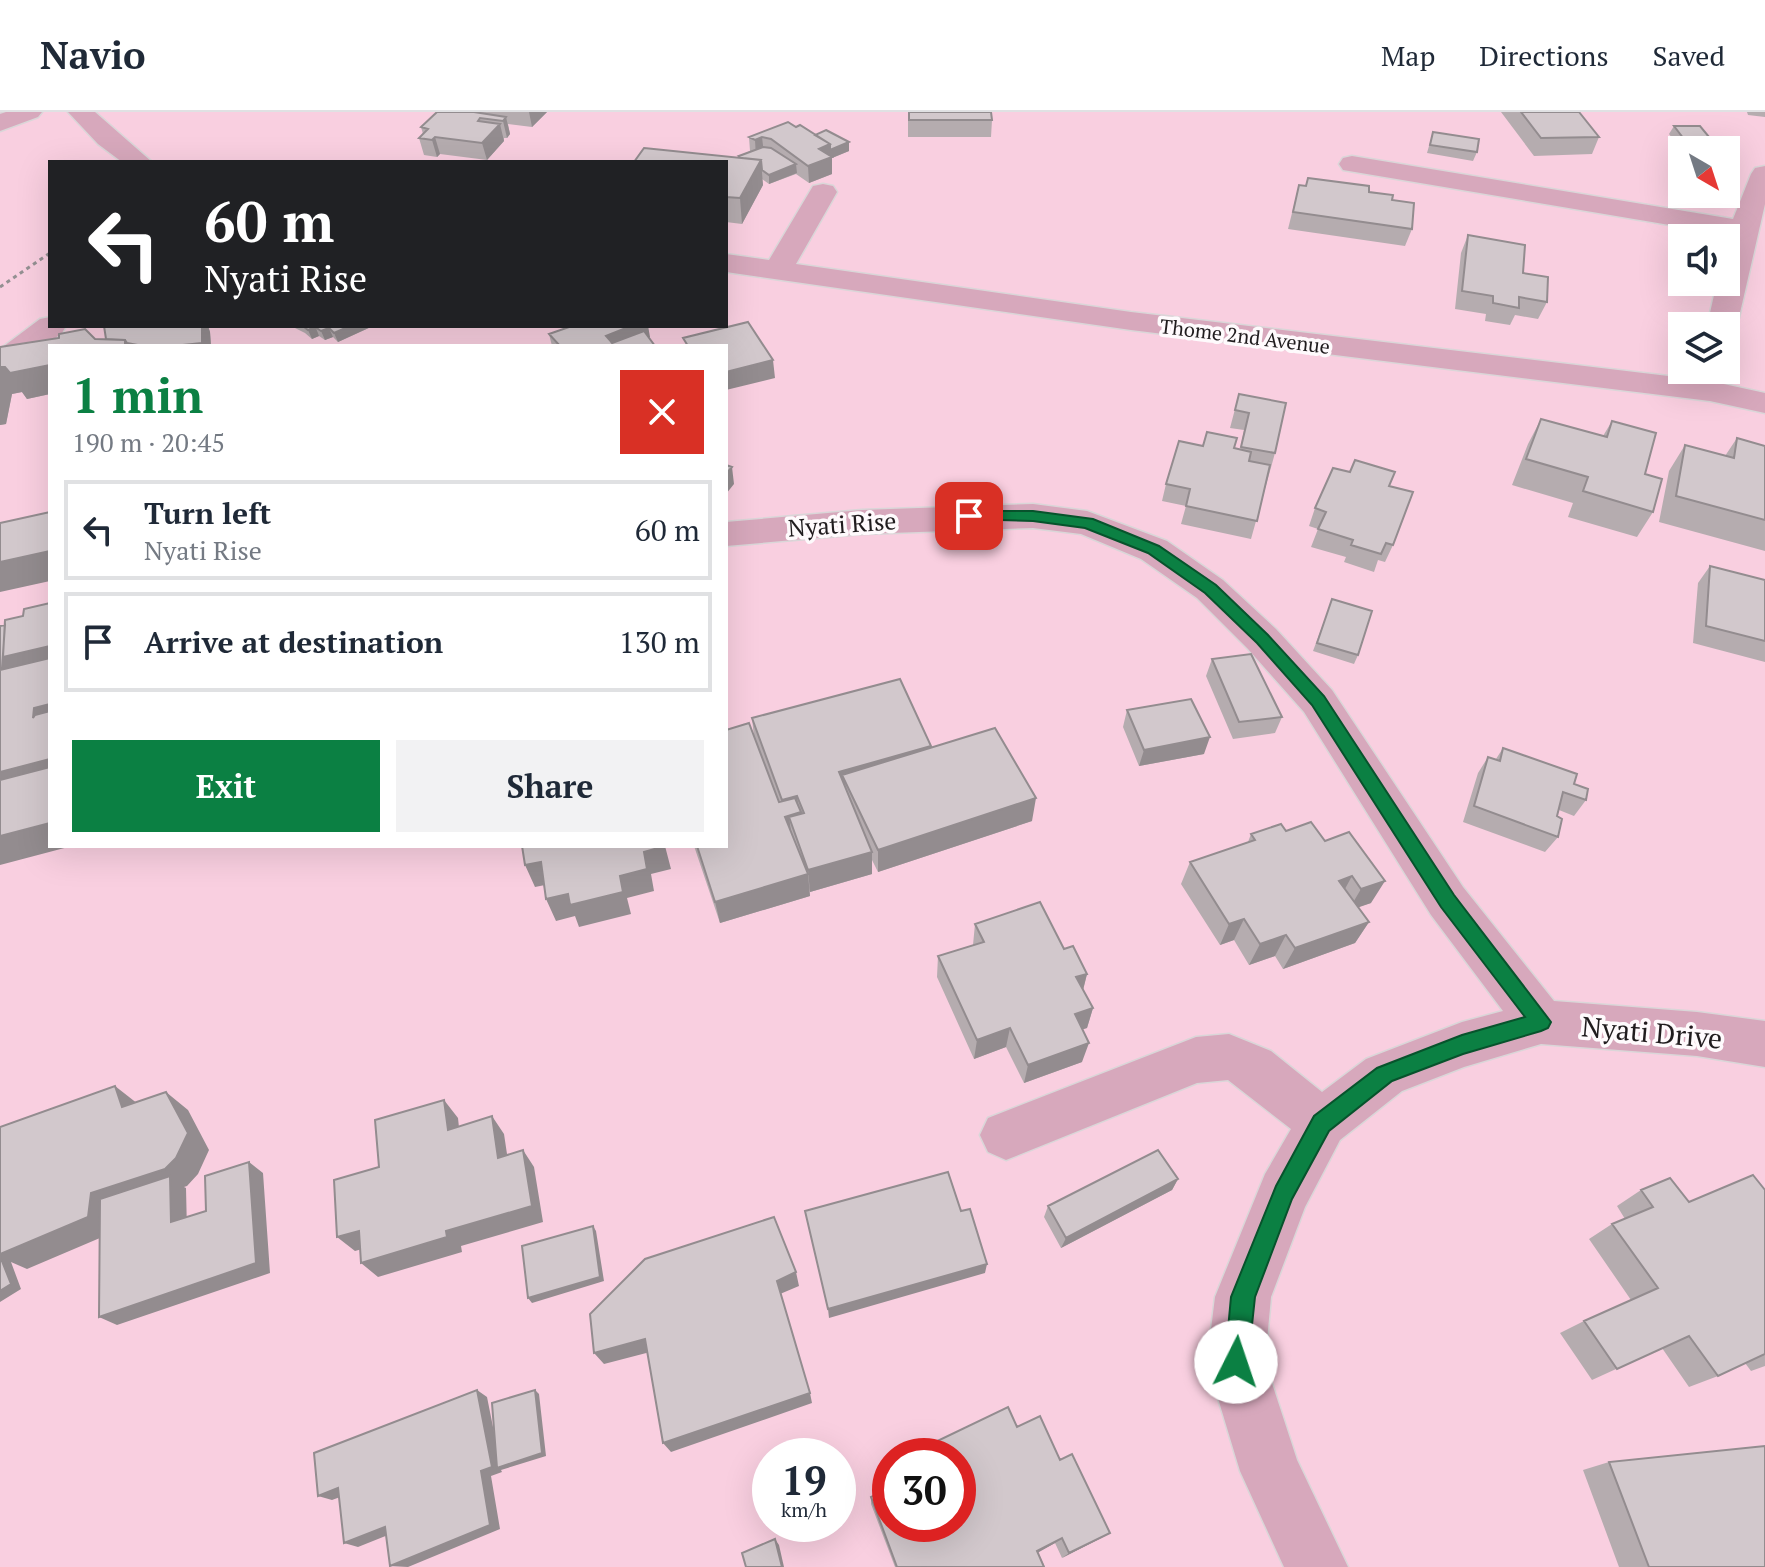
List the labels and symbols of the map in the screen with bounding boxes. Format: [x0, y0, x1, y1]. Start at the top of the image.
north arrow [1668, 136, 1740, 208]
street label: Thome 2nd Avenue [1159, 312, 1331, 360]
pin [935, 482, 1003, 550]
street label: Nyati Rise [787, 504, 897, 544]
street label: Nyati Drive [1580, 1007, 1724, 1057]
position arrow [1194, 1320, 1278, 1404]
speed limit sign: 30 [872, 1438, 976, 1542]

